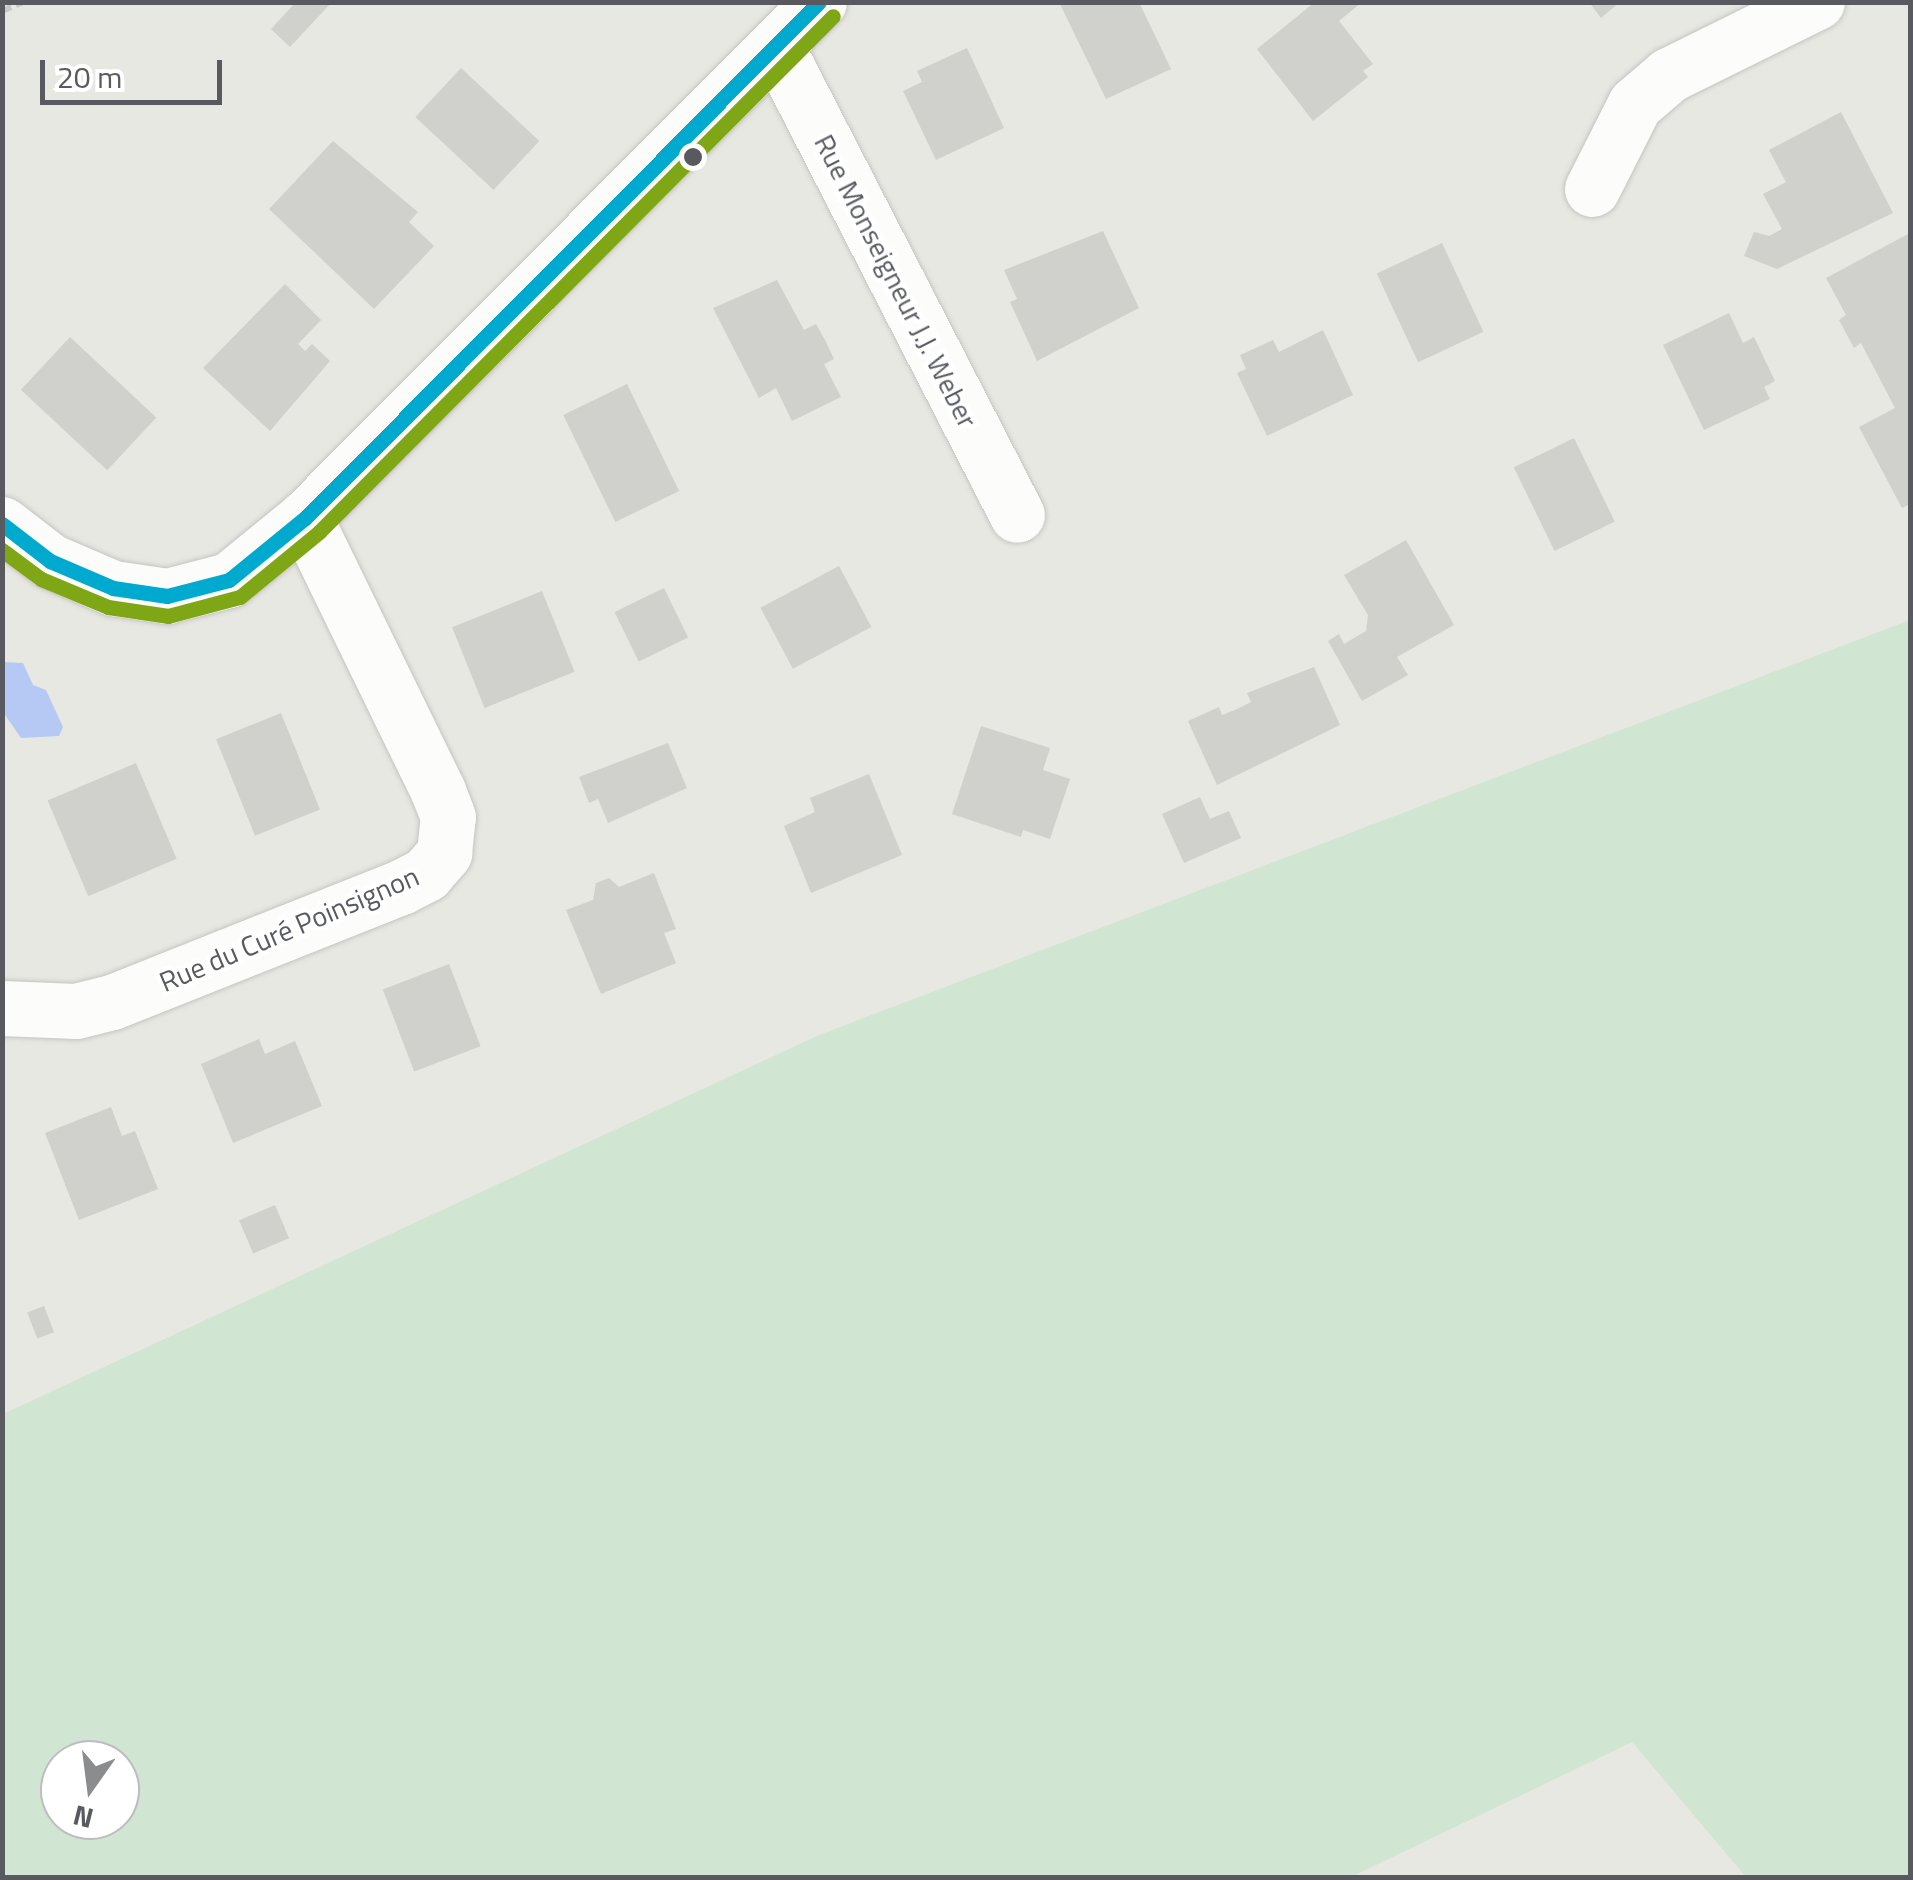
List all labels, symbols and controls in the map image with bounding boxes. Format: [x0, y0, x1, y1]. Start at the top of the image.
scale bar [45, 40, 228, 102]
text: 20 m [57, 54, 122, 100]
street label: Rue Monseigneur J.J. Weber [807, 129, 985, 433]
unlabelled marker [683, 147, 703, 167]
street label: Rue du Curé Poinsignon [154, 859, 424, 999]
north arrow [40, 1740, 140, 1840]
text: N [68, 1794, 98, 1841]

